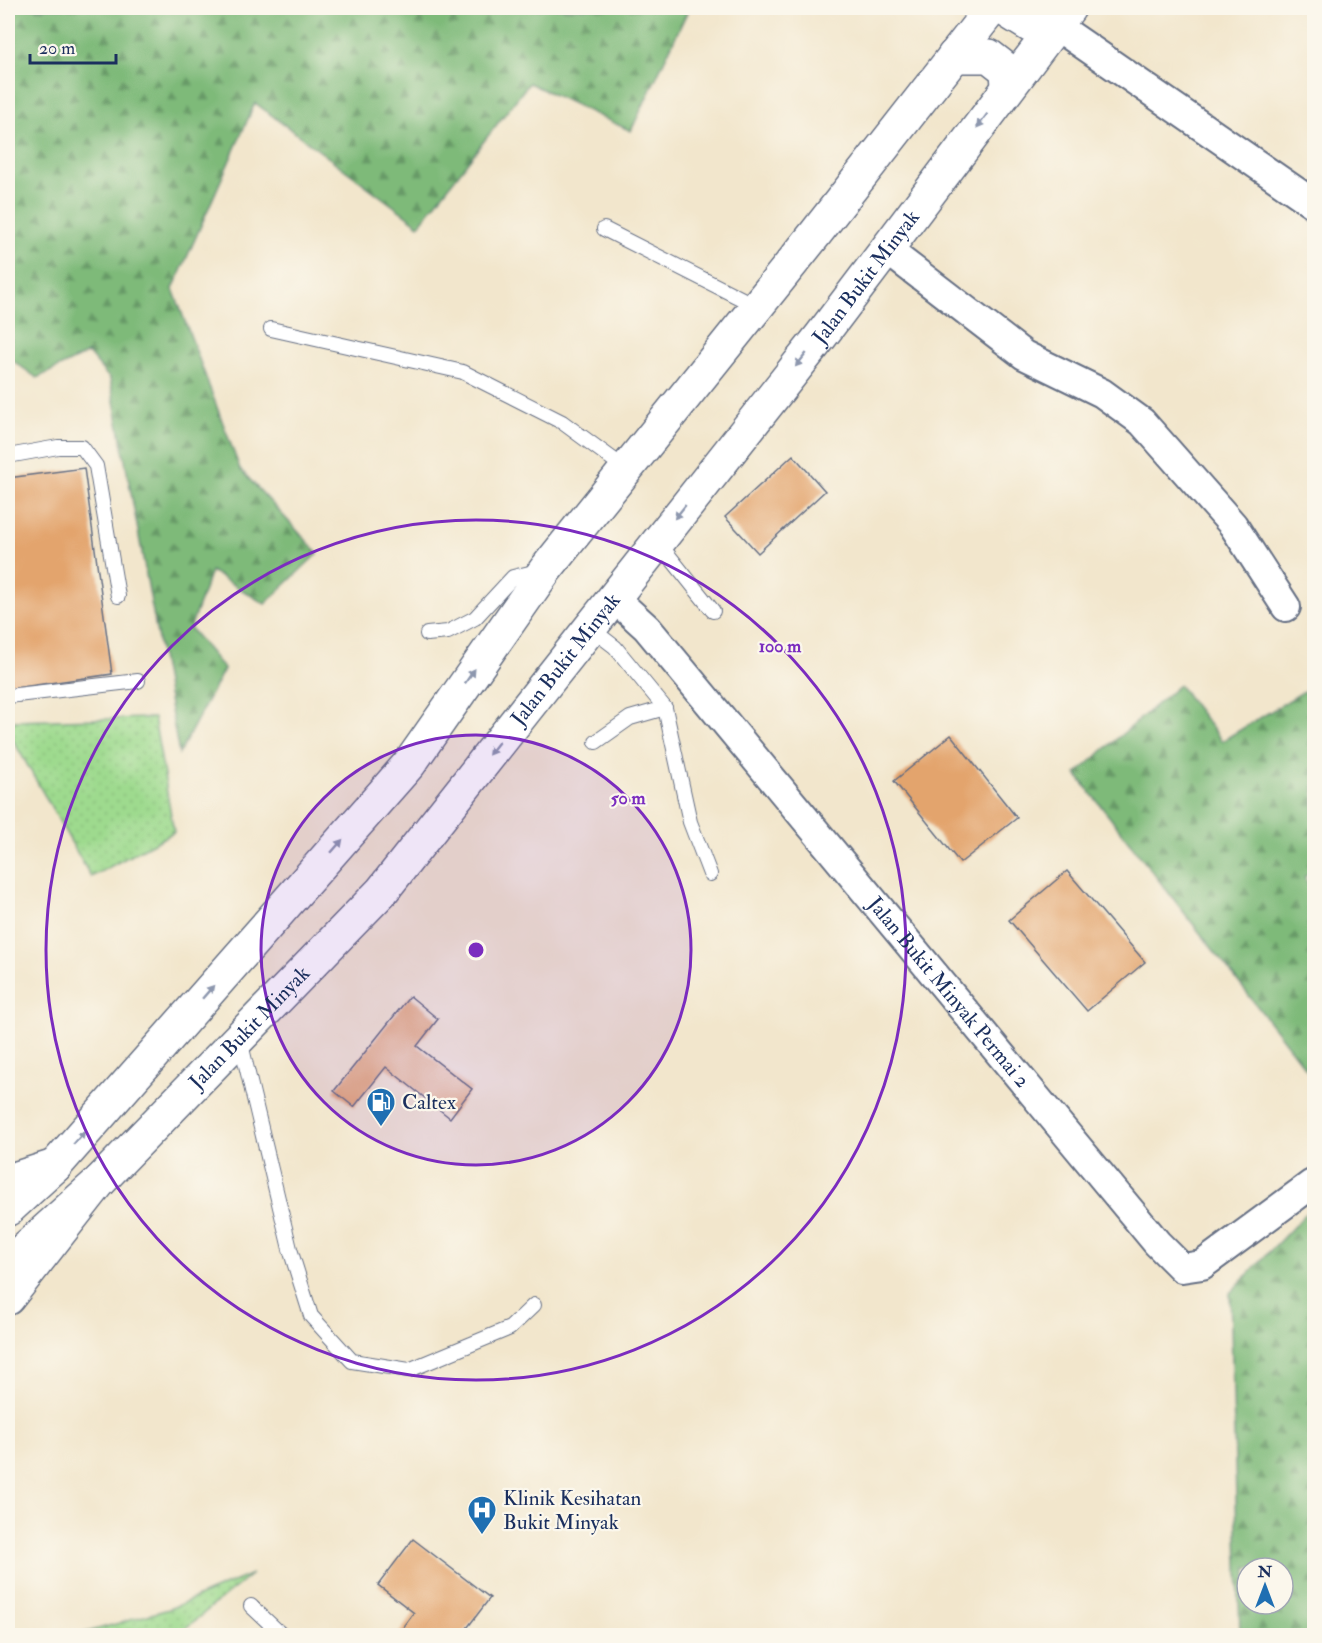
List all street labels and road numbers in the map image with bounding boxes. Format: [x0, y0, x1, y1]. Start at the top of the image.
street label: Jalan Bukit Minyak [805, 204, 925, 351]
street label: Jalan Bukit Minyak [504, 587, 626, 732]
street label: Jalan Bukit Minyak Permai 2 [861, 890, 1036, 1093]
street label: Jalan Bukit Minyak [182, 960, 315, 1096]

